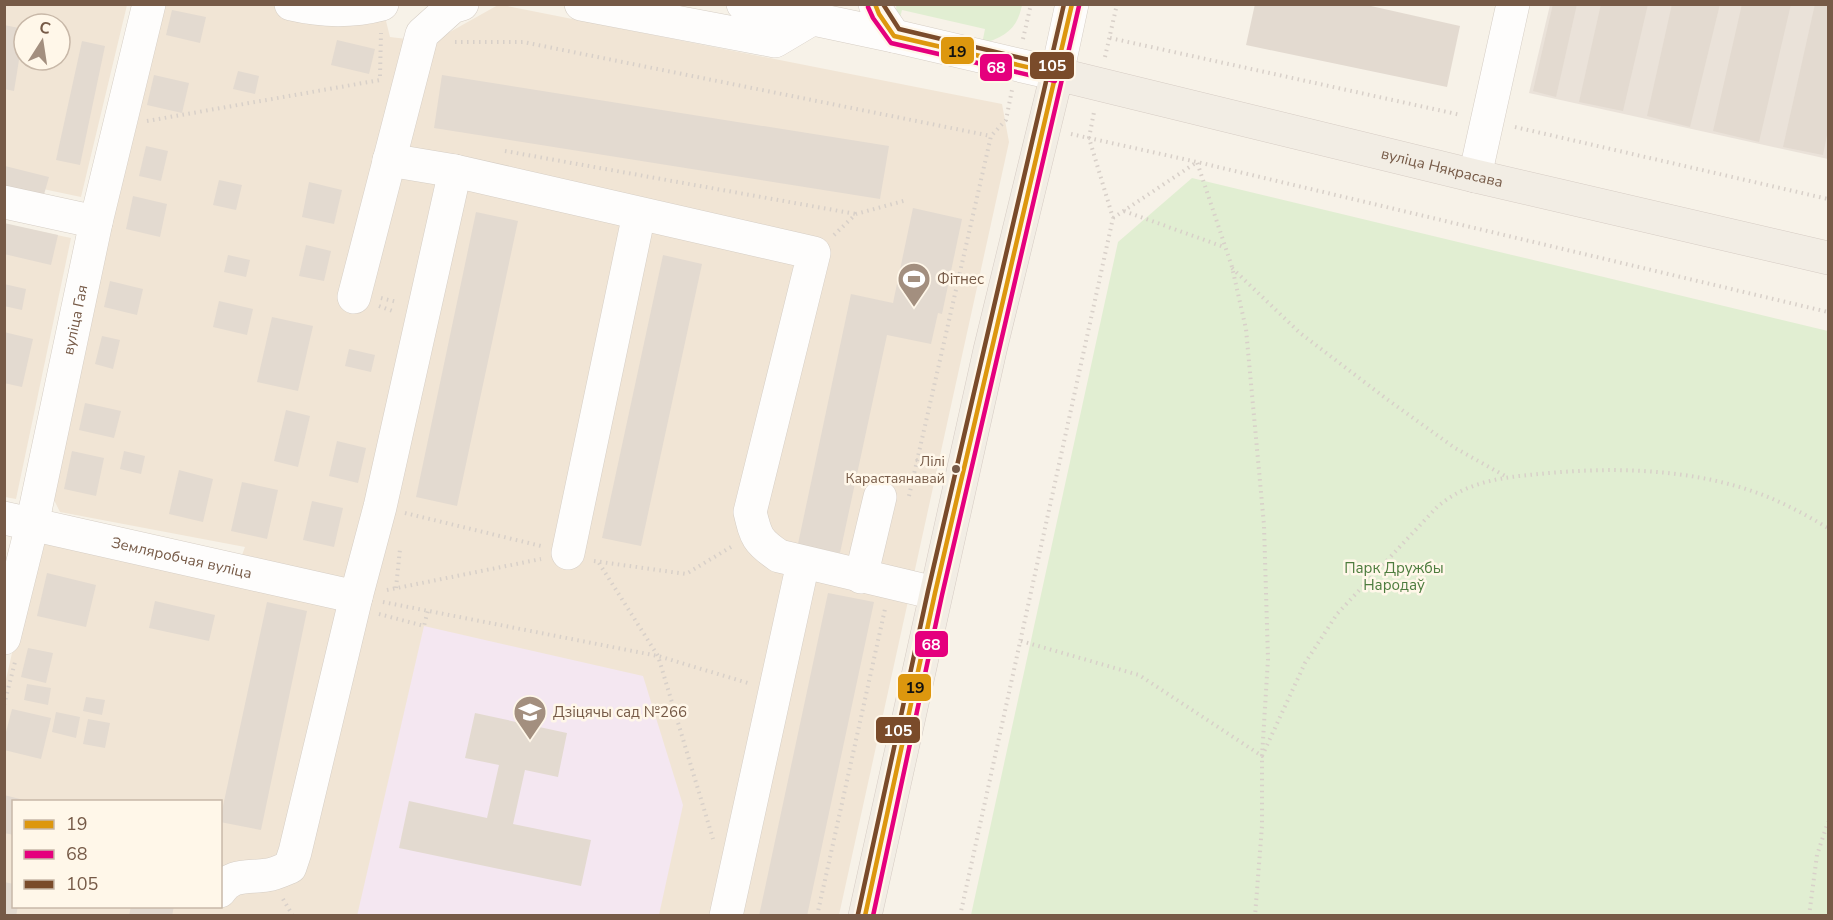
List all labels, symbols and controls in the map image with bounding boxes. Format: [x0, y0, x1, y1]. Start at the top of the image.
north arrow [12, 12, 72, 72]
text: С [37, 16, 53, 40]
line badge: 19 [940, 36, 975, 65]
text: 19 [947, 41, 967, 63]
line badge: 105 [1029, 51, 1075, 80]
line badge: 68 [979, 53, 1013, 82]
text: 105 [1038, 55, 1066, 77]
text: 68 [986, 57, 1006, 79]
street label: вуліца Някрасава [1379, 143, 1505, 192]
sports icon: Фітнес [896, 261, 932, 308]
place label: Фітнес [937, 269, 984, 289]
street label: вуліца Гая [58, 283, 92, 357]
place label: Лілі Карастаянавай [846, 452, 945, 488]
marker: Лілі Карастаянавай [950, 463, 962, 475]
street label: Земляробчая вуліца [109, 532, 254, 583]
park label: Парк Дружбы Народаў [1344, 558, 1444, 595]
line badge: 68 [914, 630, 949, 658]
text: 68 [921, 634, 941, 656]
line badge: 19 [897, 673, 932, 702]
text: 19 [905, 677, 925, 699]
school or university icon: Дзіцячы сад №266 [512, 694, 548, 741]
place label: Дзіцячы сад №266 [553, 702, 687, 722]
line badge: 105 [875, 716, 921, 744]
text: 105 [884, 720, 912, 742]
legend [12, 800, 222, 908]
text: 19 [66, 812, 88, 836]
text: 68 [66, 842, 88, 866]
text: 105 [66, 872, 98, 896]

